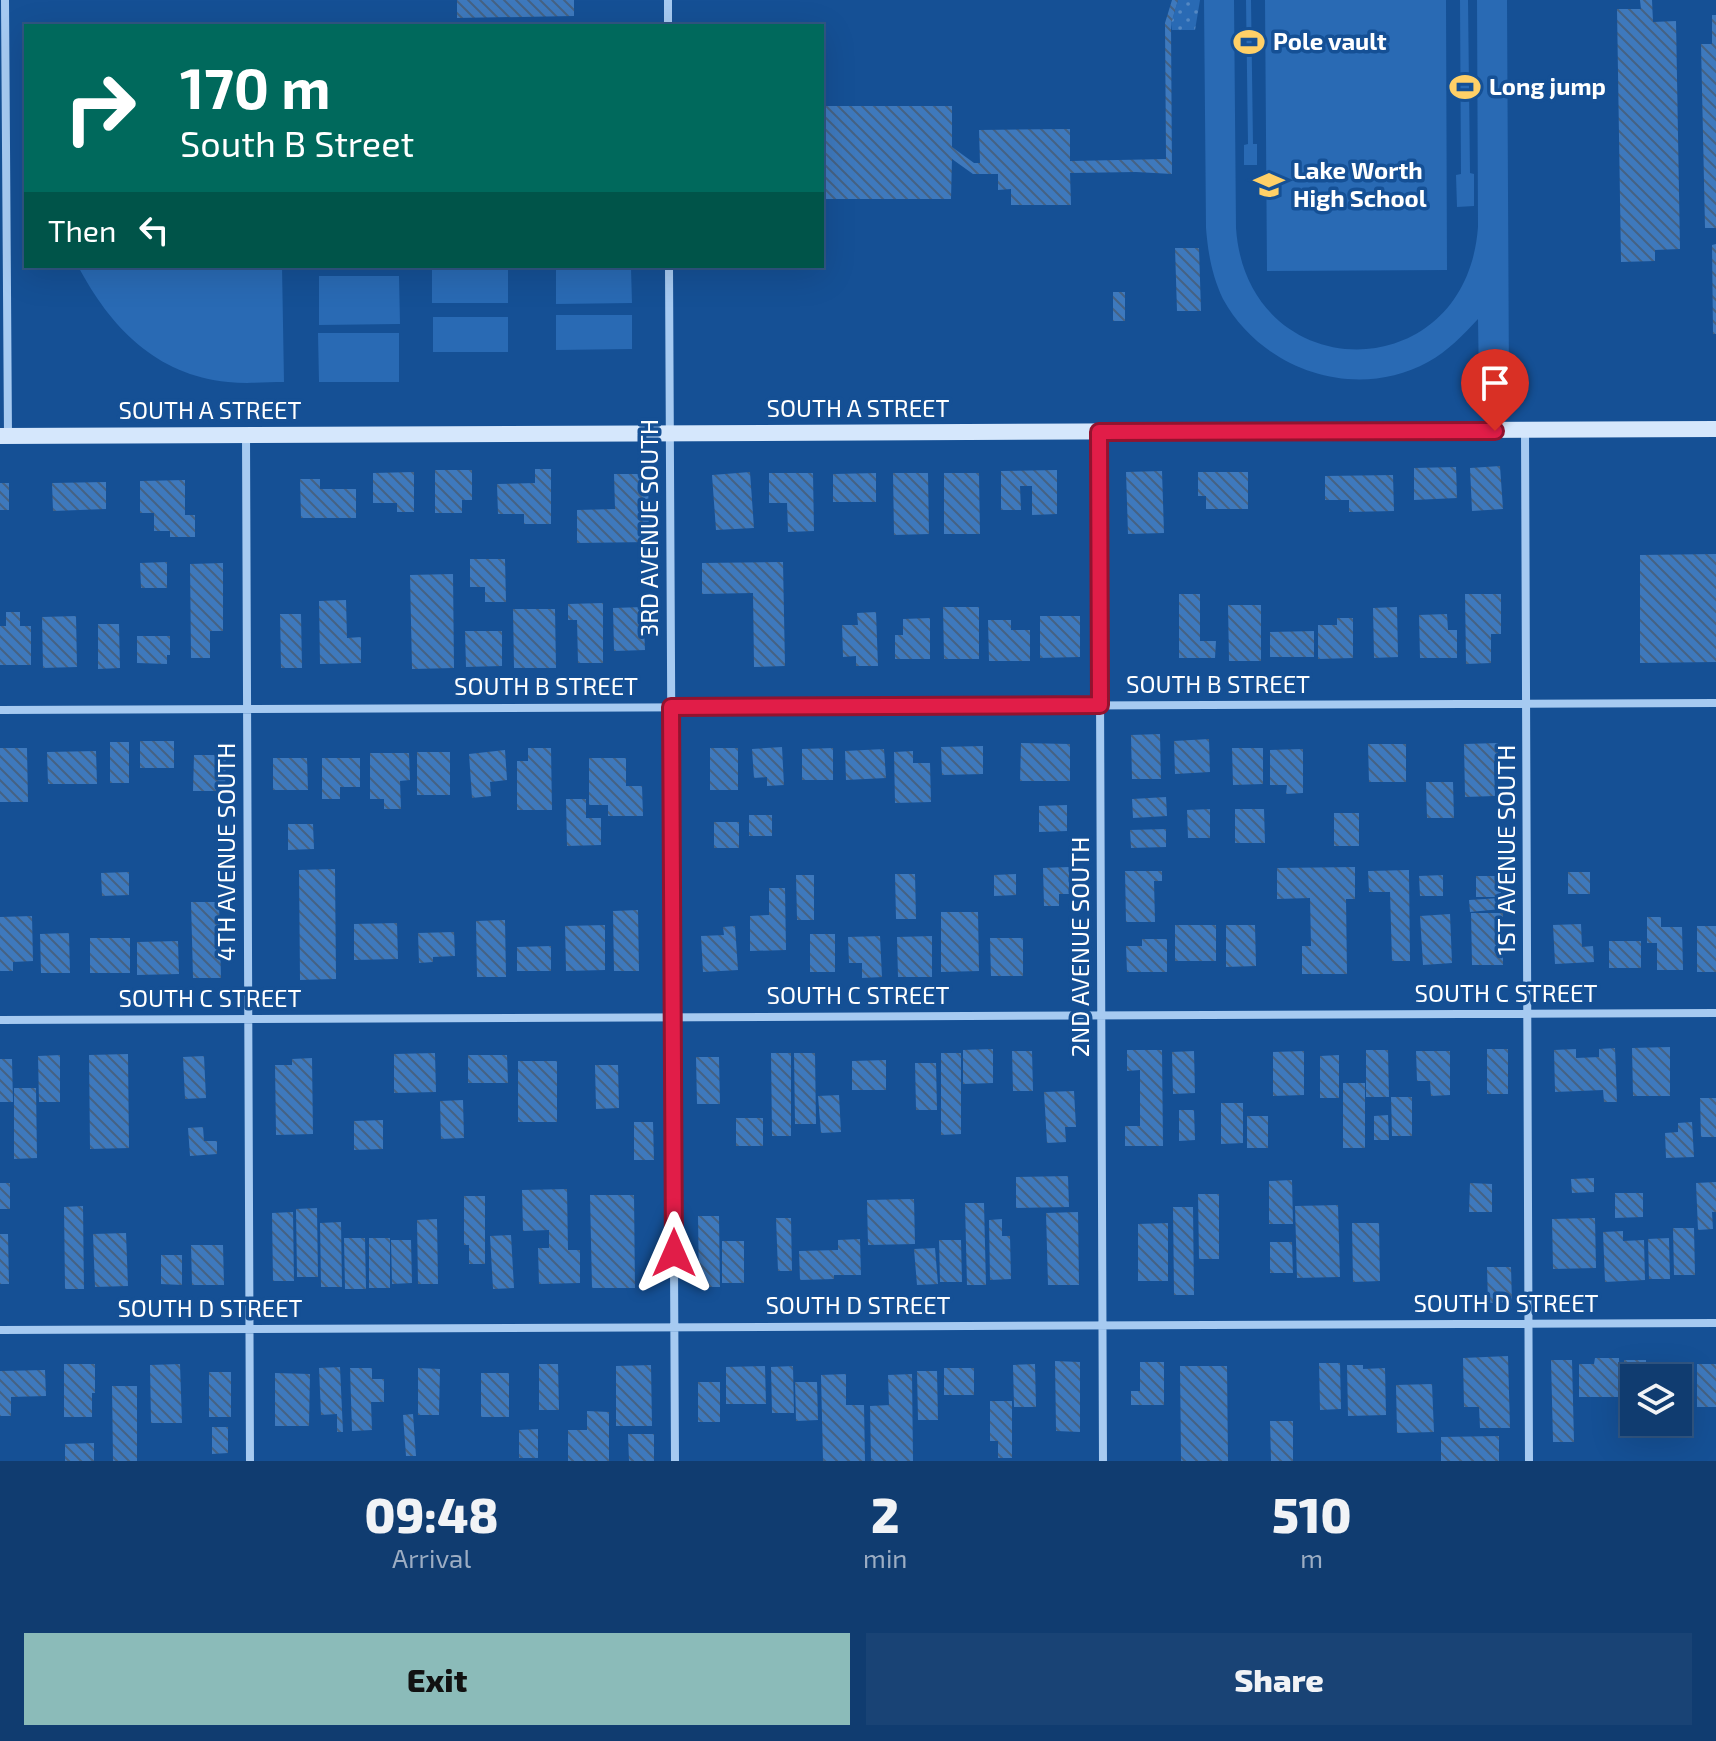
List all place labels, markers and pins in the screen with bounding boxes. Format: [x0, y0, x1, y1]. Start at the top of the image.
sports icon: Pole vault [1232, 25, 1266, 59]
place label: Pole vault [1273, 26, 1387, 55]
sports icon: Long jump [1448, 70, 1482, 104]
place label: Long jump [1489, 71, 1606, 100]
place label: Lake Worth High School [1293, 155, 1427, 212]
school or university icon: Lake Worth High School [1252, 168, 1286, 202]
pin [1461, 349, 1529, 431]

